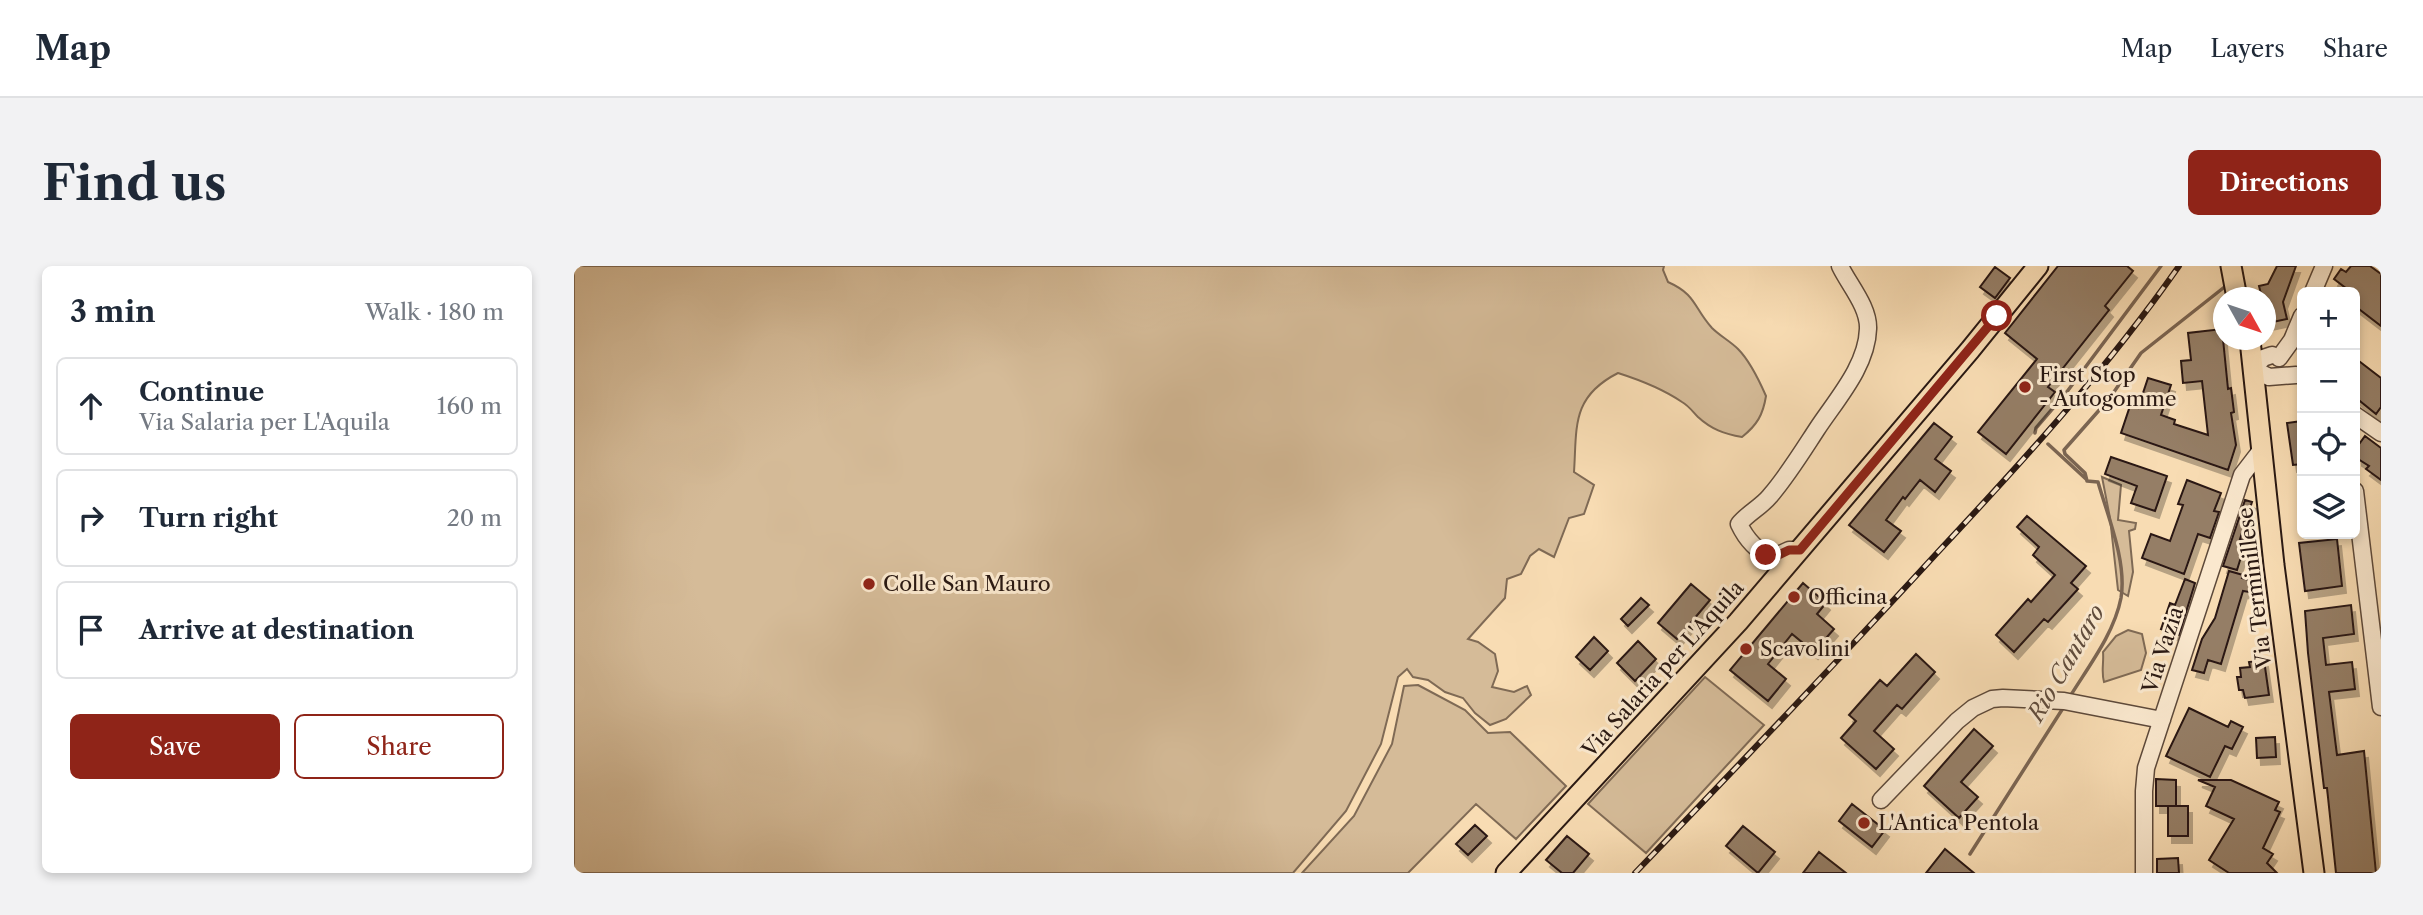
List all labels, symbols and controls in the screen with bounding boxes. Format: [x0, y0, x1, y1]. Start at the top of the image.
text: Map [35, 28, 111, 69]
text: Map [2121, 34, 2172, 63]
text: Layers [2210, 34, 2285, 63]
text: Share [2323, 34, 2388, 63]
button: Directions [2188, 150, 2381, 215]
text: Find us [42, 152, 226, 213]
north arrow [2213, 287, 2276, 350]
map controls [2297, 287, 2360, 539]
button: + [2297, 287, 2360, 350]
text: 3 min [70, 293, 156, 330]
text: Walk · 180 m [365, 298, 504, 326]
route start [1981, 300, 2012, 331]
button: − [2297, 350, 2360, 413]
place label: First Stop - Autogomme [2039, 362, 2177, 411]
text: Continue [139, 376, 264, 408]
marker: First Stop - Autogomme [2017, 379, 2033, 395]
icon: ahead [72, 387, 110, 425]
text: 160 m [437, 392, 502, 420]
text: Via Salaria per L'Aquila [139, 408, 390, 436]
button: locate [2297, 413, 2360, 476]
button: layers [2297, 476, 2360, 539]
icon: right [72, 499, 110, 537]
text: Turn right [139, 502, 278, 534]
text: 20 m [447, 504, 502, 532]
street label: Via Terminillese [2232, 506, 2277, 671]
route end [1750, 539, 1781, 570]
place label: Colle San Mauro [883, 571, 1051, 596]
street label: Via Salaria per L'Aquila [1576, 574, 1749, 763]
marker: Colle San Mauro [861, 576, 877, 592]
place label: Officina [1808, 584, 1888, 609]
marker: Officina [1786, 589, 1802, 605]
water label: Rio Cantaro [2020, 599, 2111, 728]
street label: Via Vazia [2136, 602, 2189, 697]
icon: arrive [72, 611, 110, 649]
text: Arrive at destination [139, 614, 414, 646]
place label: Scavolini [1760, 636, 1850, 661]
marker: Scavolini [1738, 641, 1754, 657]
button: Save [70, 714, 280, 779]
button: Share [294, 714, 504, 779]
place label: L'Antica Pentola [1878, 810, 2040, 835]
marker: L'Antica Pentola [1856, 815, 1872, 831]

